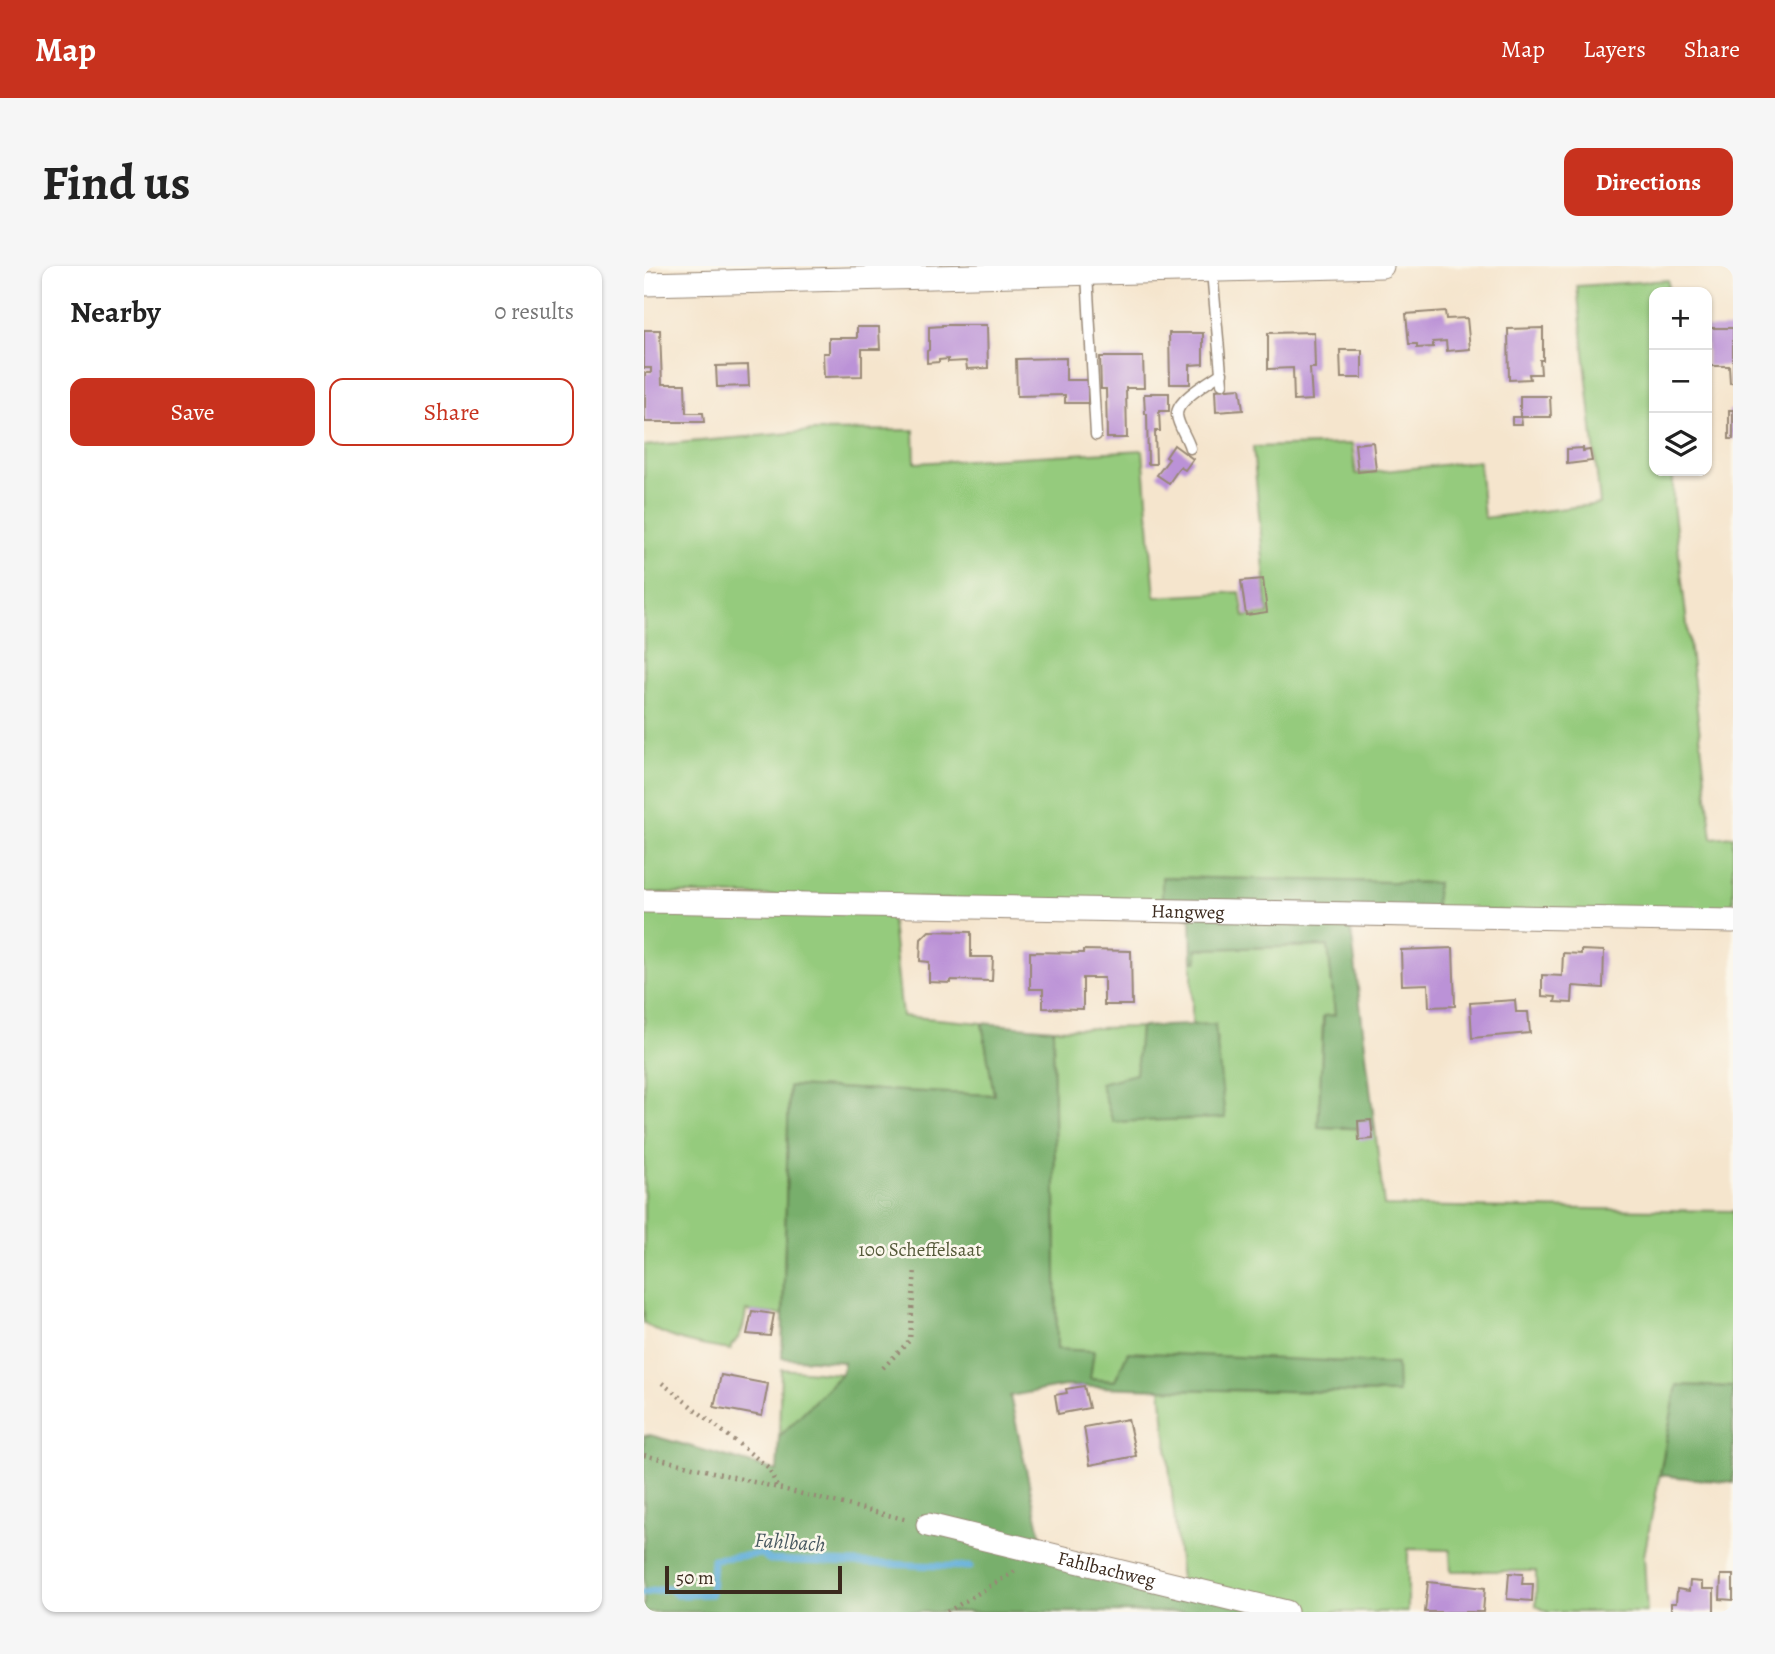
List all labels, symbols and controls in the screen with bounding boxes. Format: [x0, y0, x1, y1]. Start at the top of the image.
text: Map [35, 27, 96, 72]
text: Map [1501, 33, 1545, 65]
text: Layers [1583, 33, 1646, 65]
text: Share [1684, 33, 1740, 65]
button: Directions [1564, 148, 1733, 216]
text: Find us [42, 149, 190, 216]
map controls [1649, 287, 1712, 476]
button: + [1649, 287, 1712, 350]
text: Nearby [70, 292, 161, 332]
text: 0 results [494, 296, 574, 327]
button: − [1649, 350, 1712, 413]
button: Save [70, 378, 315, 446]
button: Share [329, 378, 574, 446]
button: layers [1649, 413, 1712, 476]
street label: Hangweg [1151, 898, 1225, 926]
park label: 100 Scheffelsaat [858, 1237, 982, 1263]
water label: Fahlbach [753, 1526, 827, 1558]
street label: Fahlbachweg [1055, 1545, 1159, 1594]
scale bar [665, 1563, 842, 1595]
text: 50 m [676, 1565, 714, 1591]

